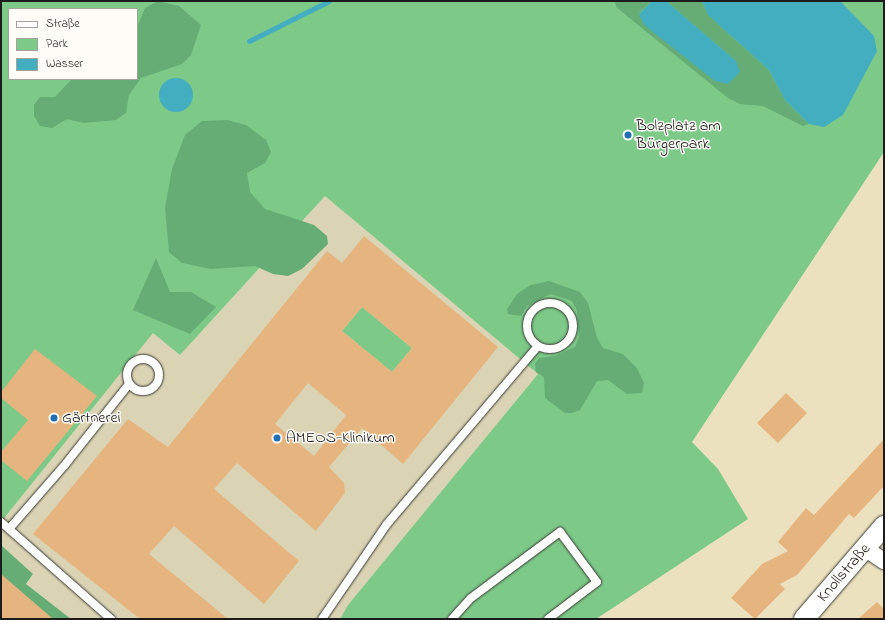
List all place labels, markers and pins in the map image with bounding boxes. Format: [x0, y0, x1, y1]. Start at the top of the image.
place label: Bolzplatz am Bürgerpark [636, 116, 721, 154]
marker: Bolzplatz am Bürgerpark [623, 130, 633, 140]
place label: Gärtnerei [62, 408, 121, 428]
marker: Gärtnerei [49, 413, 59, 423]
place label: AMEOS-Klinikum [286, 428, 395, 448]
marker: AMEOS-Klinikum [271, 432, 283, 444]

